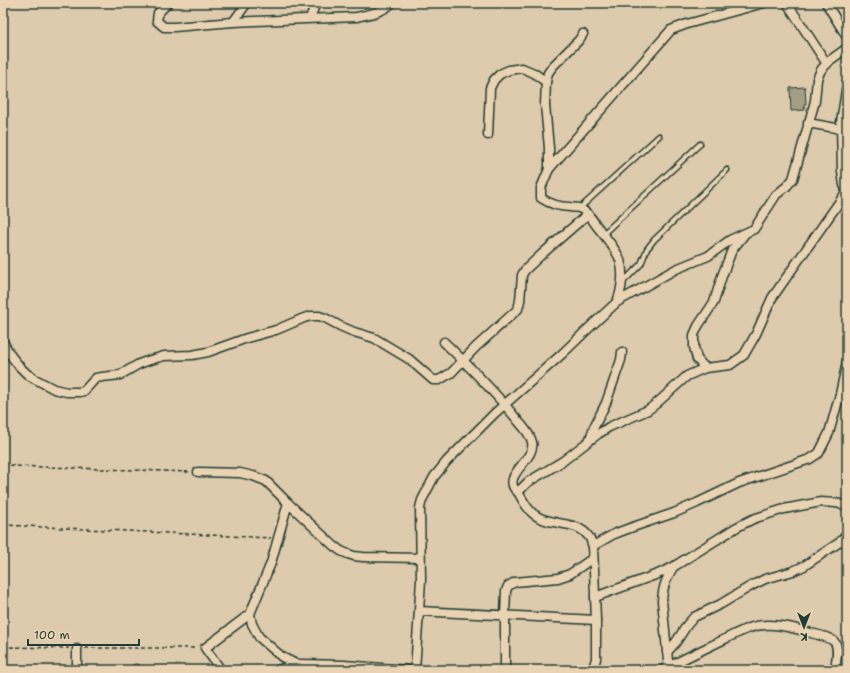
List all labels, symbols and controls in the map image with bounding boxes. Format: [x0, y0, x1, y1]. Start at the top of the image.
north arrow [784, 607, 824, 647]
scale bar [28, 621, 139, 647]
text: 100 m [34, 627, 70, 643]
text: K [800, 629, 808, 644]

